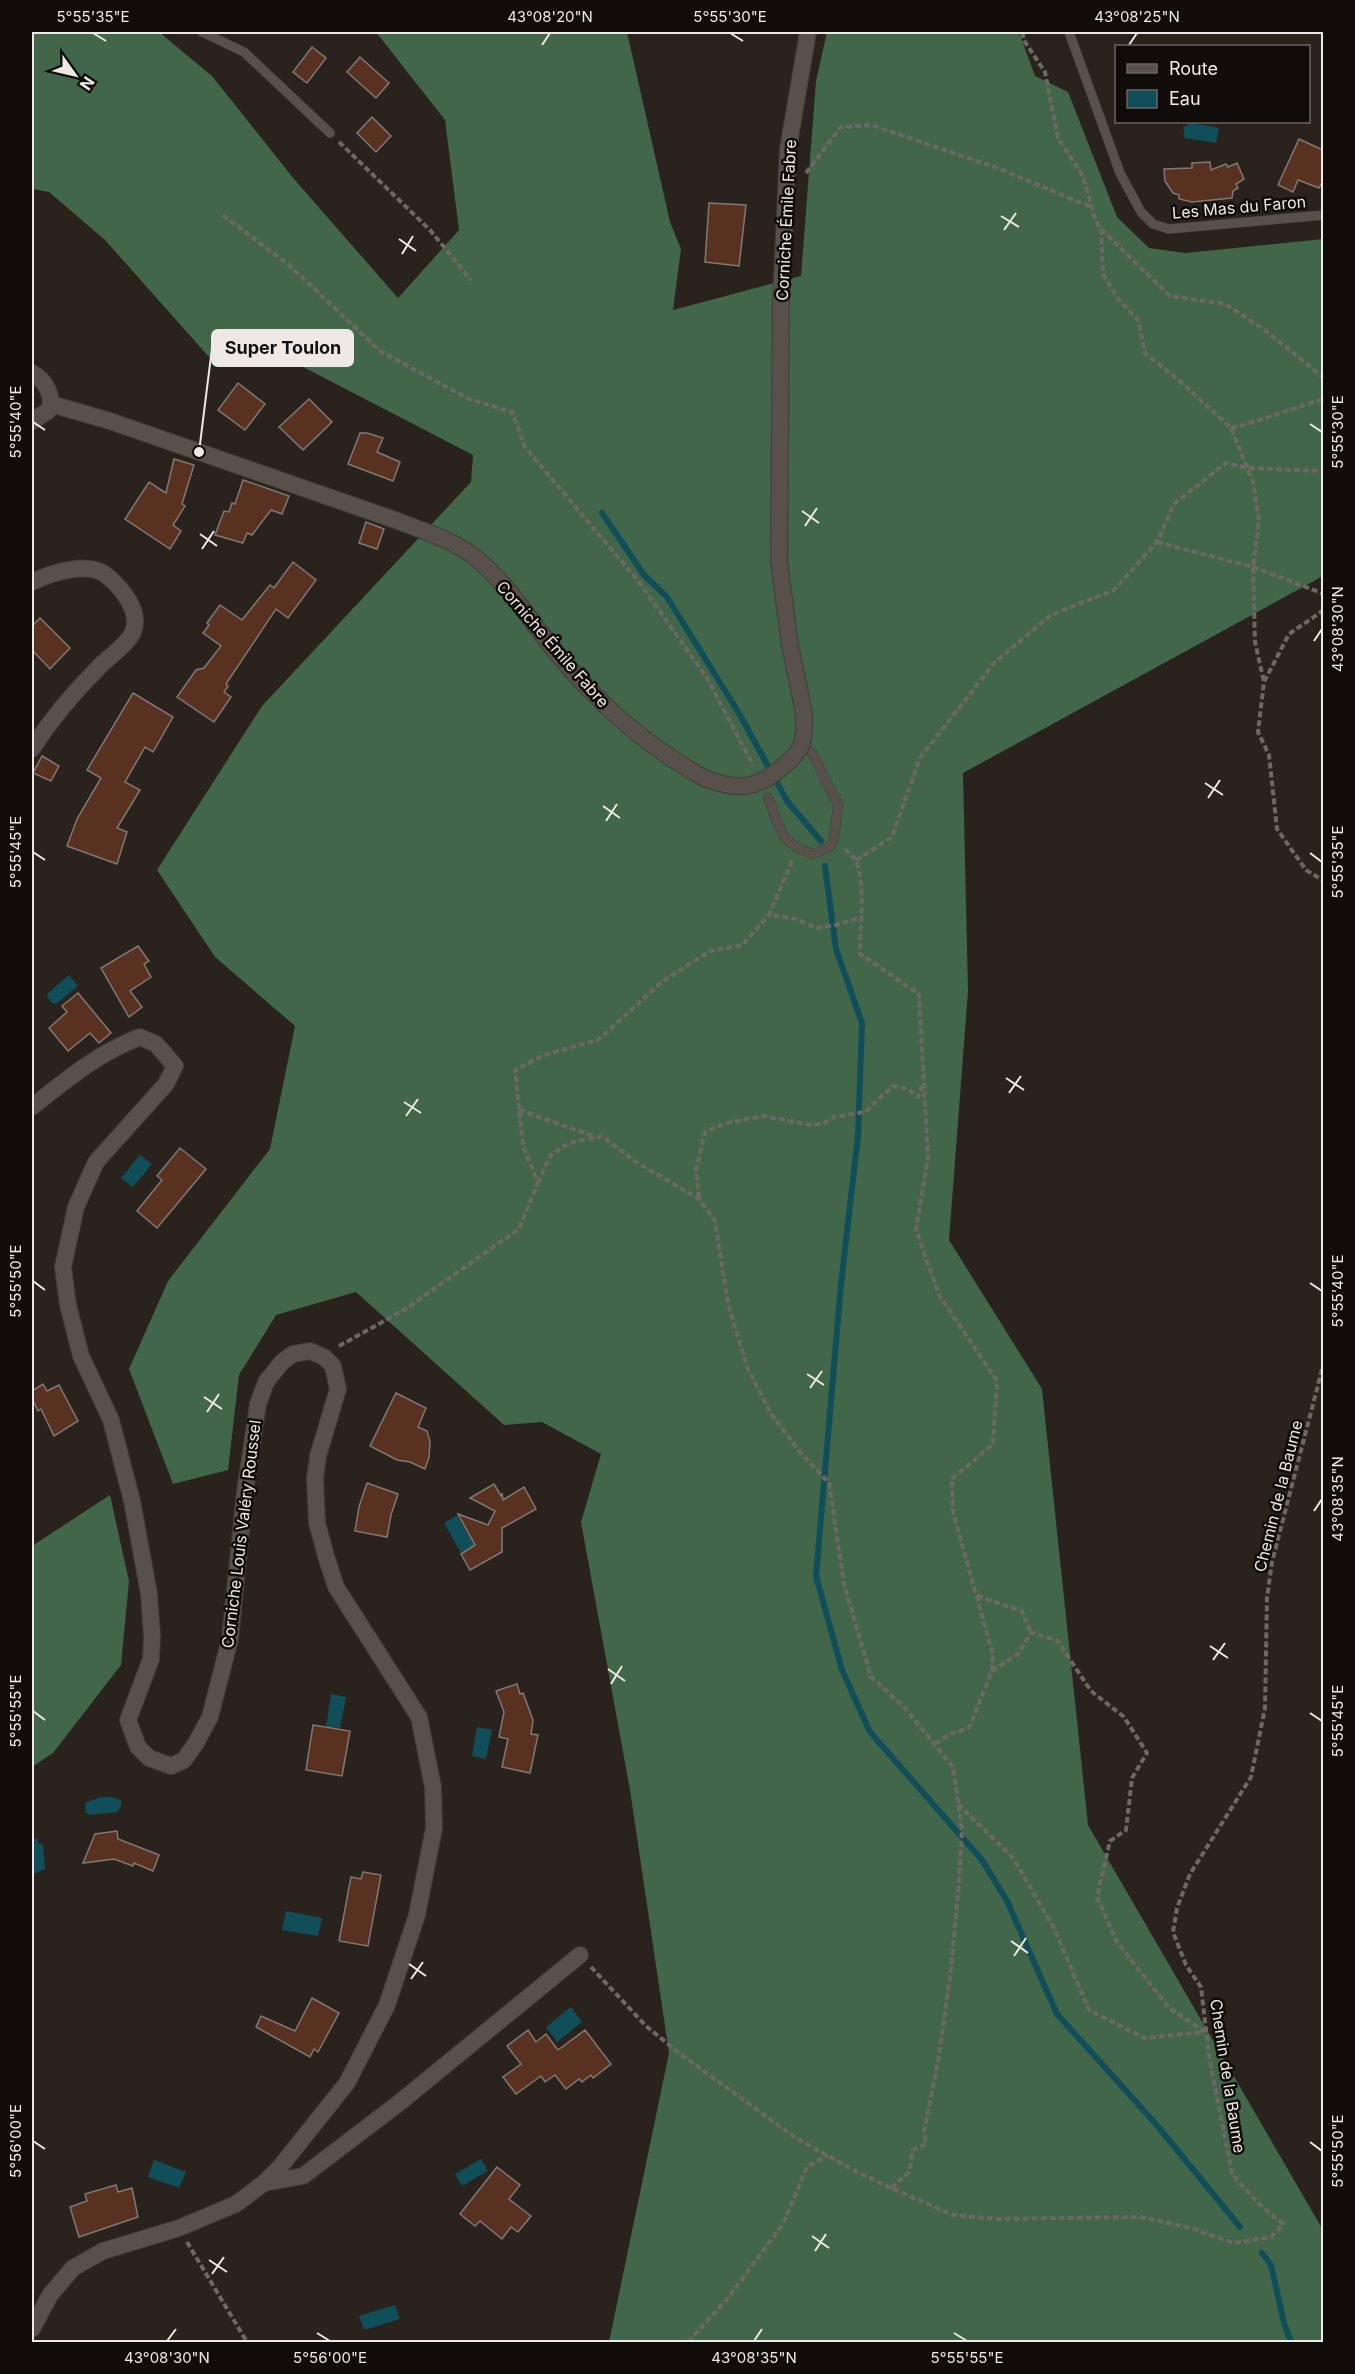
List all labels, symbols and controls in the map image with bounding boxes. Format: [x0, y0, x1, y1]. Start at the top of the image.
text: 5°55'35"E [56, 7, 130, 26]
text: 43°08'20"N [507, 7, 593, 26]
text: 5°55'30"E [693, 7, 767, 26]
text: 43°08'25"N [1094, 7, 1180, 26]
north arrow [45, 45, 105, 105]
legend [1115, 45, 1310, 123]
text: Route [1169, 58, 1218, 79]
text: N [76, 73, 99, 94]
text: Eau [1169, 88, 1201, 109]
street label: Corniche Émile Fabre [772, 139, 800, 301]
street label: Les Mas du Faron [1171, 191, 1307, 223]
callout: Super Toulon [212, 330, 353, 366]
text: Super Toulon [225, 337, 341, 358]
text: 5°55'40"E [6, 386, 25, 458]
text: 5°55'30"E [1328, 395, 1347, 469]
street label: Corniche Émile Fabre [492, 577, 614, 711]
text: 43°08'30"N [1328, 586, 1347, 672]
text: 5°55'45"E [6, 816, 25, 888]
text: 5°55'35"E [1328, 825, 1347, 899]
text: 5°55'50"E [6, 1244, 25, 1318]
text: 5°55'40"E [1328, 1255, 1347, 1327]
street label: Chemin de la Baume [1249, 1418, 1307, 1574]
street label: Corniche Louis Valéry Roussel [217, 1419, 265, 1649]
text: 43°08'35"N [1328, 1456, 1347, 1542]
text: 5°55'55"E [6, 1675, 25, 1747]
text: 5°55'45"E [1328, 1685, 1347, 1757]
street label: Chemin de la Baume [1206, 1998, 1250, 2154]
text: 5°56'00"E [6, 2104, 25, 2178]
text: 5°55'50"E [1328, 2114, 1347, 2188]
text: 43°08'30"N [124, 2348, 210, 2367]
text: 5°56'00"E [293, 2348, 367, 2367]
text: 43°08'35"N [711, 2348, 797, 2367]
text: 5°55'55"E [931, 2348, 1003, 2367]

